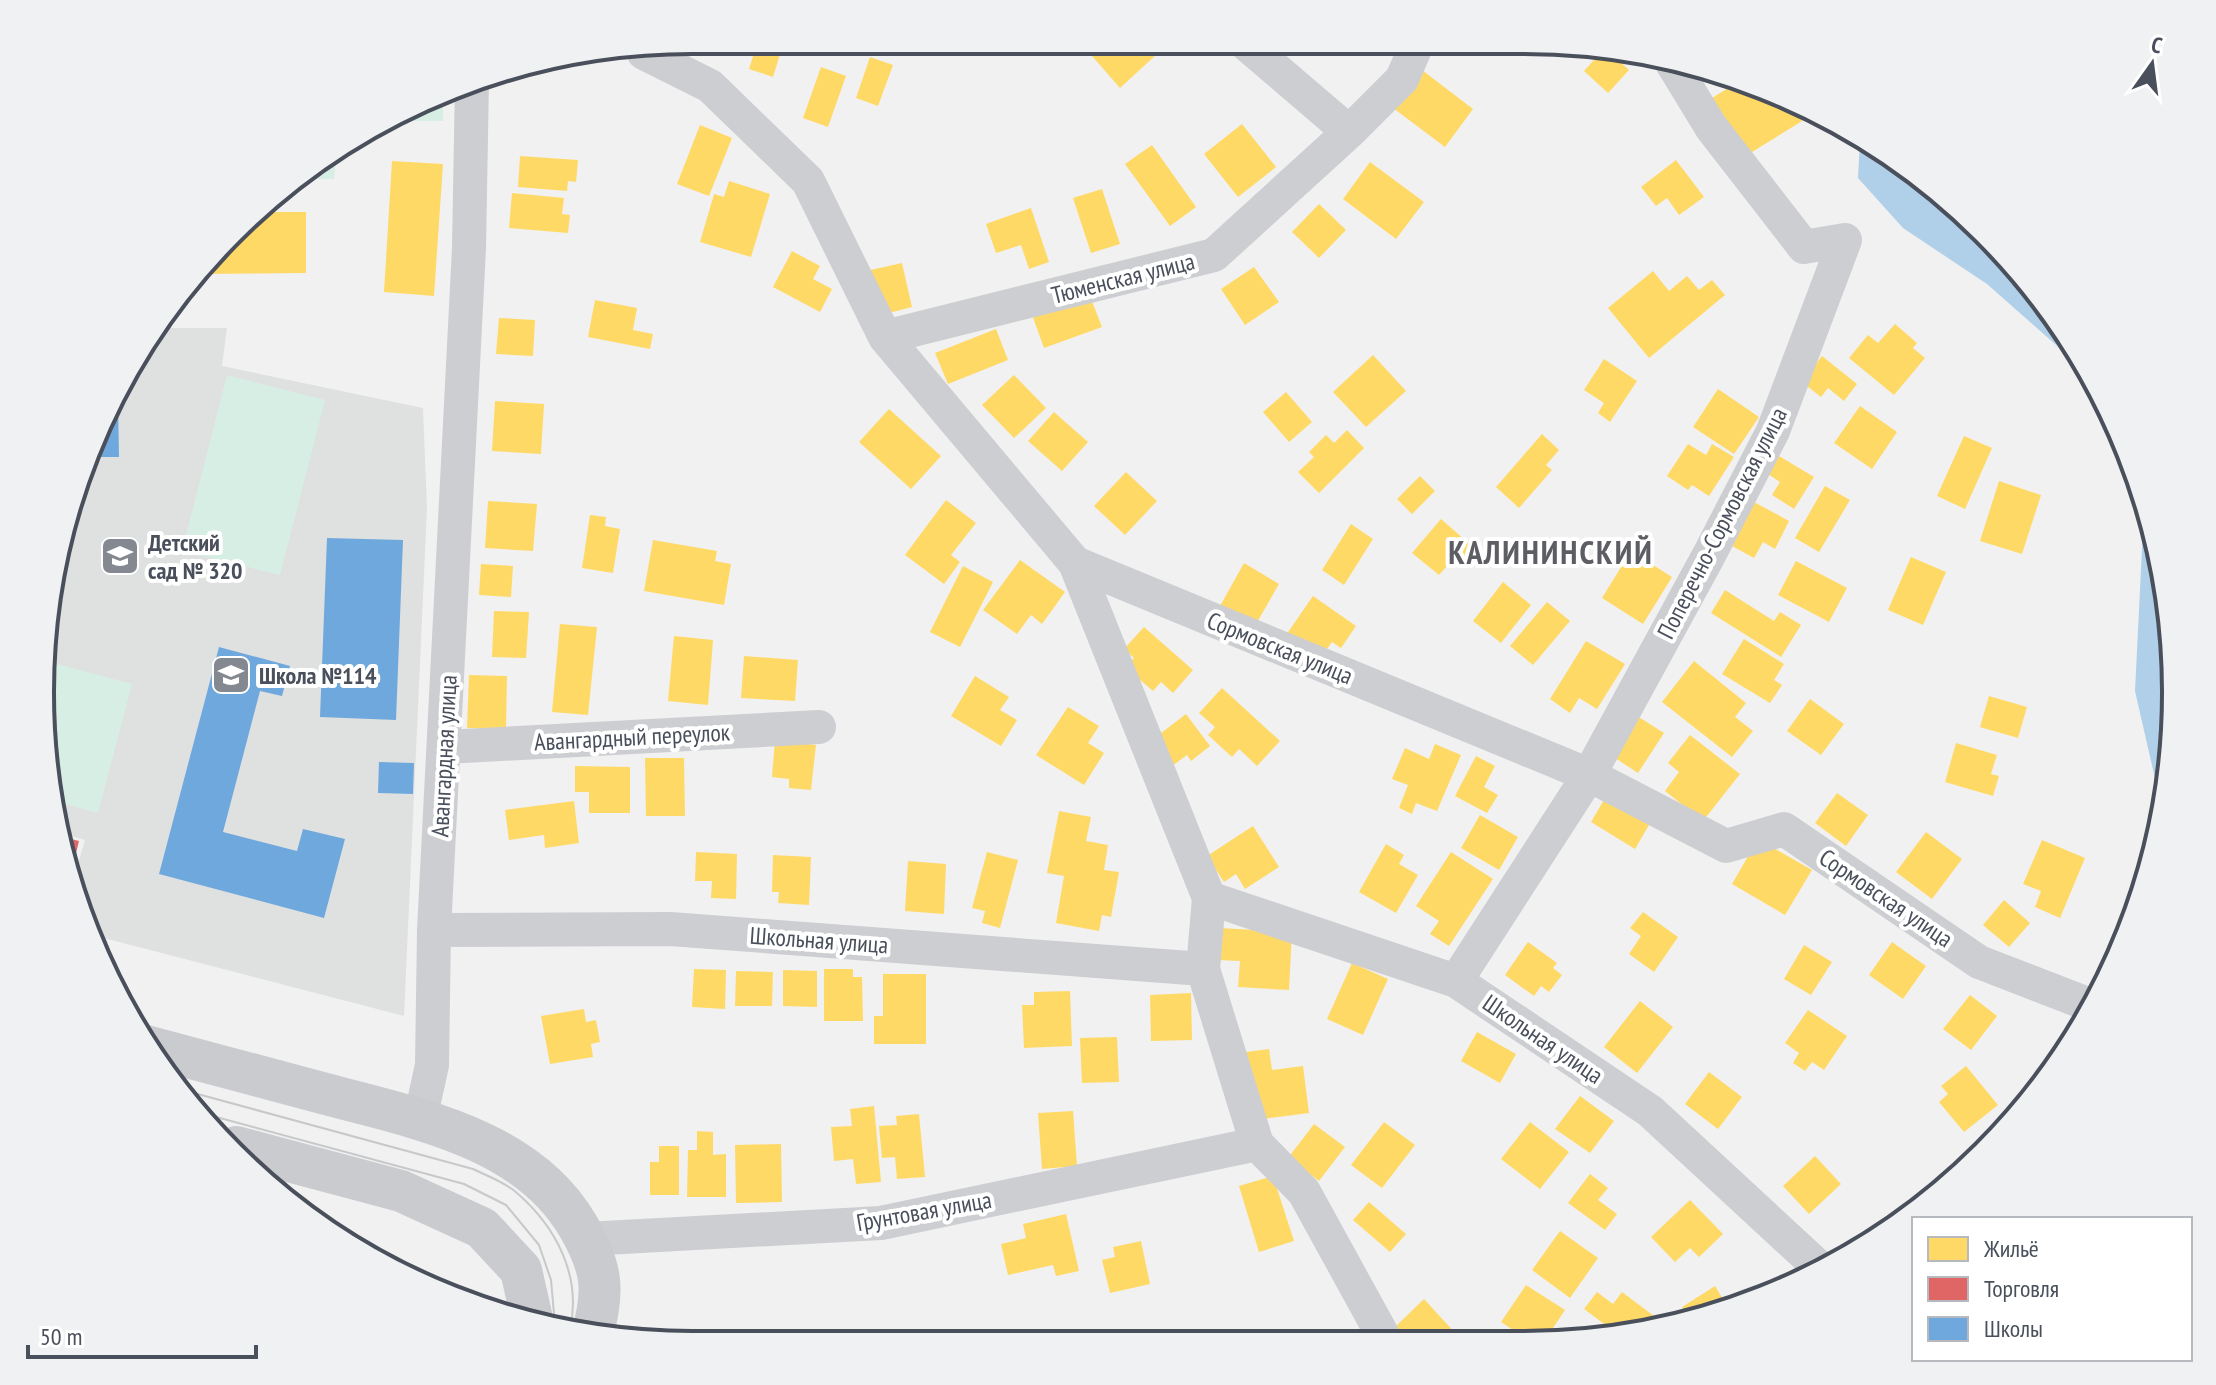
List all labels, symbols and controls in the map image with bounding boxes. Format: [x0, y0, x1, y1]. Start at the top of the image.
north arrow [2112, 24, 2192, 104]
text: С [2149, 30, 2165, 59]
street label: Тюменская улица [1048, 245, 1198, 311]
street label: Поперечно-Сормовская улица [1650, 402, 1794, 644]
place label: Детский сад № 320 [148, 527, 243, 586]
district label: КАЛИНИНСКИЙ [1448, 531, 1654, 573]
school or university icon: Детский сад № 320 [99, 535, 141, 577]
street label: Сормовская улица [1203, 605, 1357, 691]
school or university icon: Школа №114 [210, 654, 252, 696]
place label: Школа №114 [259, 660, 377, 691]
street label: Авангардная улица [424, 674, 464, 838]
street label: Авангардный переулок [533, 716, 731, 758]
street label: Сормовская улица [1813, 842, 1959, 954]
street label: Школьная улица [749, 920, 889, 960]
street label: Школьная улица [1477, 987, 1609, 1091]
street label: Грунтовая улица [854, 1184, 994, 1238]
legend [1912, 1217, 2192, 1361]
text: Жильё [1983, 1233, 2039, 1264]
text: Торговля [1984, 1273, 2059, 1304]
scale bar [28, 1309, 256, 1359]
text: Школы [1984, 1313, 2043, 1344]
text: 50 m [40, 1321, 82, 1352]

